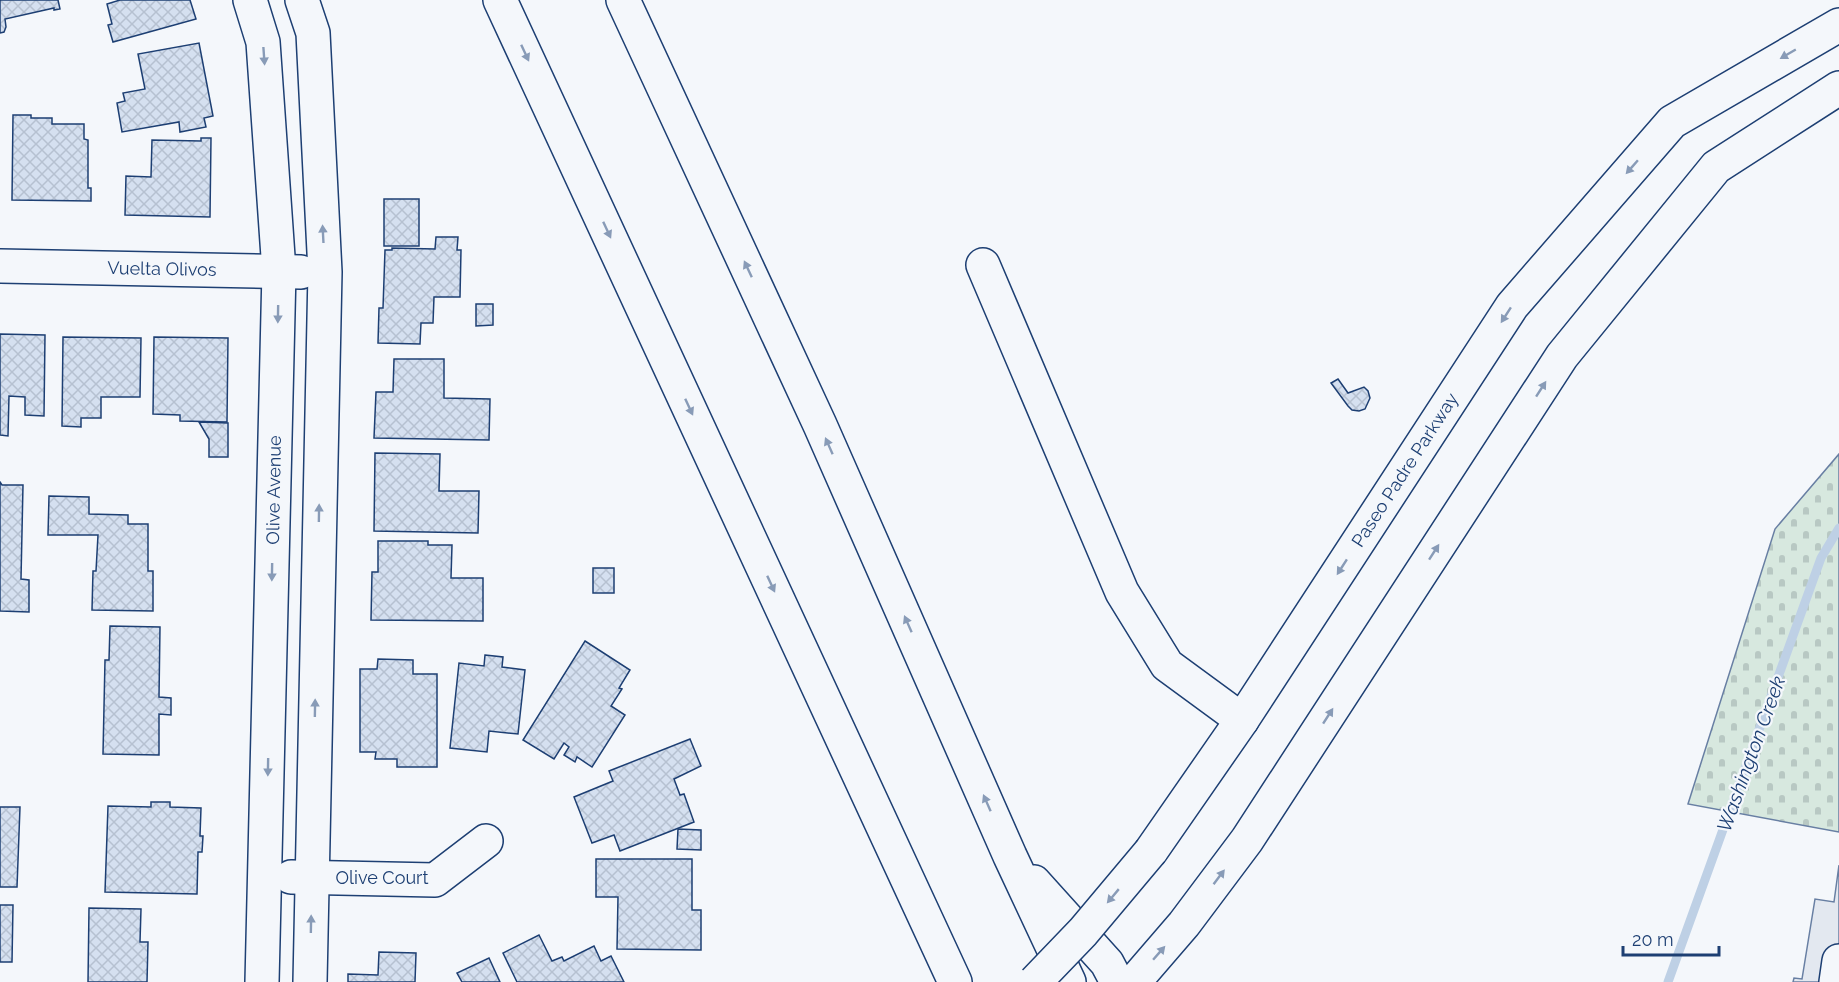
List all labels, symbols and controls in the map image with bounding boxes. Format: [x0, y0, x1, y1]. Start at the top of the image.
one-way arrow [520, 45, 529, 62]
one-way arrow [260, 47, 269, 66]
one-way arrow [1780, 49, 1796, 60]
one-way arrow [1626, 159, 1639, 174]
one-way arrow [602, 221, 611, 238]
one-way arrow [318, 224, 327, 243]
street label: Vuelta Olivos [107, 257, 217, 280]
one-way arrow [743, 260, 752, 277]
one-way arrow [273, 304, 283, 323]
one-way arrow [1500, 307, 1511, 324]
one-way arrow [1535, 381, 1546, 397]
street label: Paseo Padre Parkway [1347, 389, 1462, 551]
one-way arrow [684, 398, 693, 415]
street label: Olive Avenue [262, 435, 285, 545]
one-way arrow [824, 436, 834, 454]
one-way arrow [315, 503, 324, 522]
one-way arrow [1428, 544, 1439, 560]
one-way arrow [1336, 558, 1347, 575]
one-way arrow [267, 562, 277, 581]
one-way arrow [766, 575, 775, 592]
one-way arrow [903, 615, 913, 633]
water label: Washington Creek [1712, 672, 1790, 835]
one-way arrow [310, 698, 320, 717]
one-way arrow [1322, 708, 1333, 724]
one-way arrow [263, 757, 272, 776]
one-way arrow [982, 793, 992, 811]
street label: Olive Court [336, 867, 428, 888]
one-way arrow [1213, 870, 1225, 886]
one-way arrow [1107, 888, 1120, 904]
one-way arrow [306, 914, 315, 933]
scale bar [1623, 919, 1719, 957]
text: 20 m [1632, 929, 1674, 950]
one-way arrow [1152, 946, 1165, 961]

